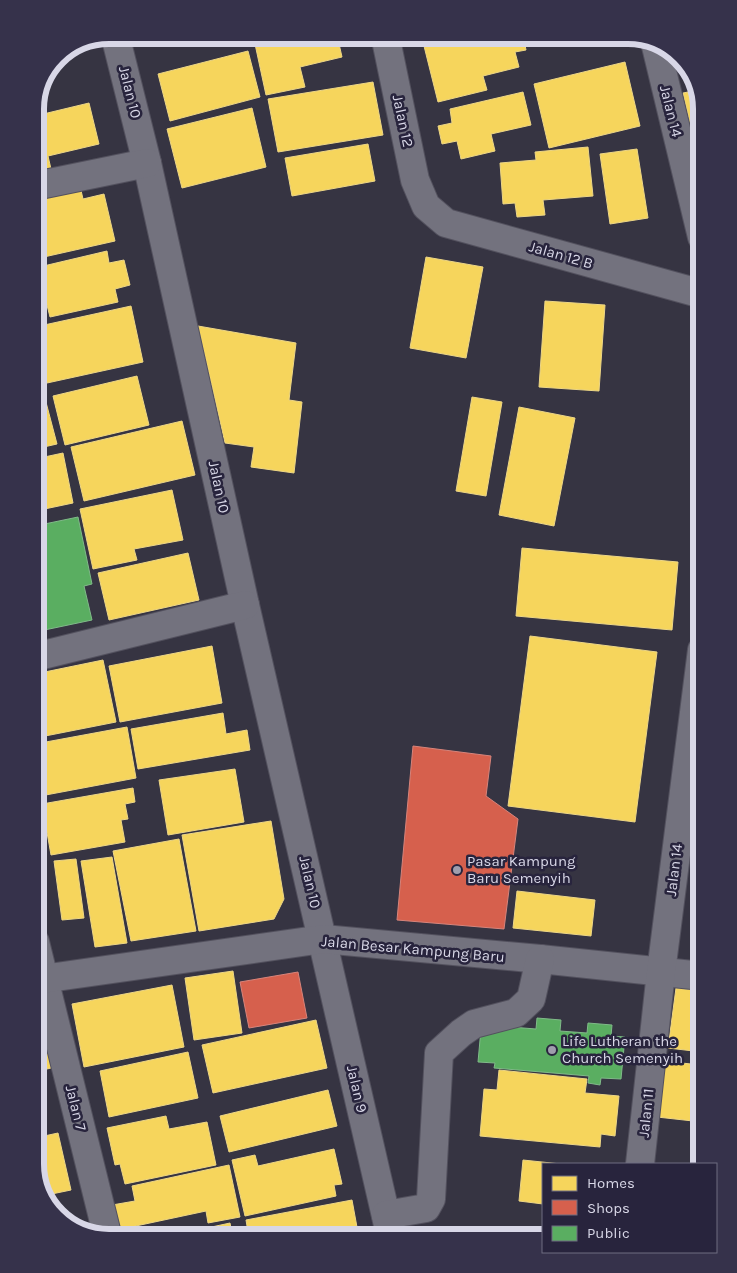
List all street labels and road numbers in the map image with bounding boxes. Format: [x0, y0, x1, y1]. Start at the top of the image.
street label: Jalan 10 [115, 64, 145, 120]
street label: Jalan 14 [656, 83, 686, 139]
street label: Jalan 12 [389, 93, 417, 149]
street label: Jalan 12 B [527, 237, 595, 273]
street label: Jalan 10 [205, 459, 233, 515]
street label: Jalan 14 [662, 842, 686, 897]
street label: Jalan 10 [295, 854, 325, 910]
street label: Jalan Besar Kampung Baru [321, 932, 505, 966]
street label: Jalan 9 [343, 1064, 371, 1114]
street label: Jalan 7 [62, 1083, 90, 1133]
street label: Jalan 11 [634, 1088, 658, 1138]

